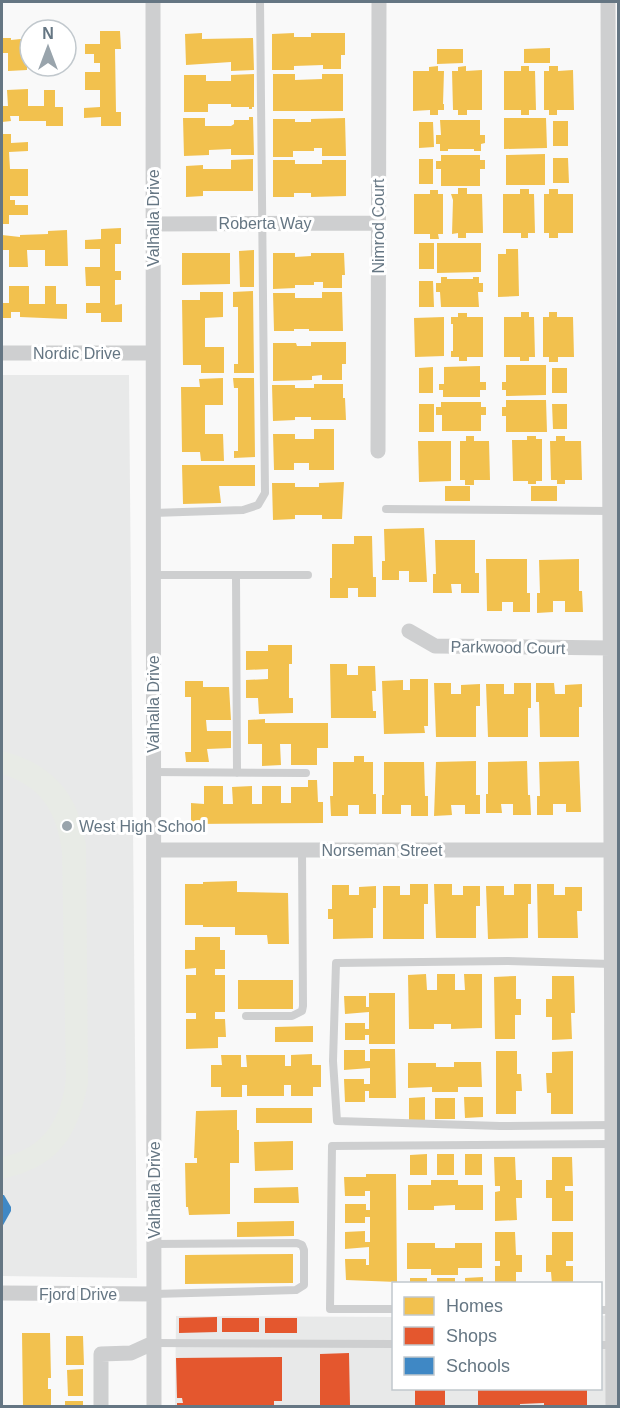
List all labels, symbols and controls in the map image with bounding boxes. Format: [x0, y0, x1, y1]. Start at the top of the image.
north arrow [18, 18, 78, 78]
text: N [42, 25, 54, 42]
street label: Valhalla Drive [145, 169, 162, 267]
street label: Nimrod Court [370, 178, 387, 274]
street label: Roberta Way [219, 215, 311, 232]
street label: Nordic Drive [33, 345, 121, 362]
street label: Parkwood Court [450, 638, 566, 657]
street label: Valhalla Drive [145, 655, 162, 753]
place label: West High School [79, 818, 206, 835]
marker: West High School [60, 819, 74, 833]
street label: Norseman Street [322, 842, 443, 859]
street label: Valhalla Drive [146, 1141, 163, 1239]
legend [392, 1282, 602, 1390]
street label: Fjord Drive [39, 1286, 117, 1303]
text: Homes [446, 1296, 503, 1316]
text: Shops [446, 1326, 497, 1346]
text: Schools [446, 1356, 510, 1376]

